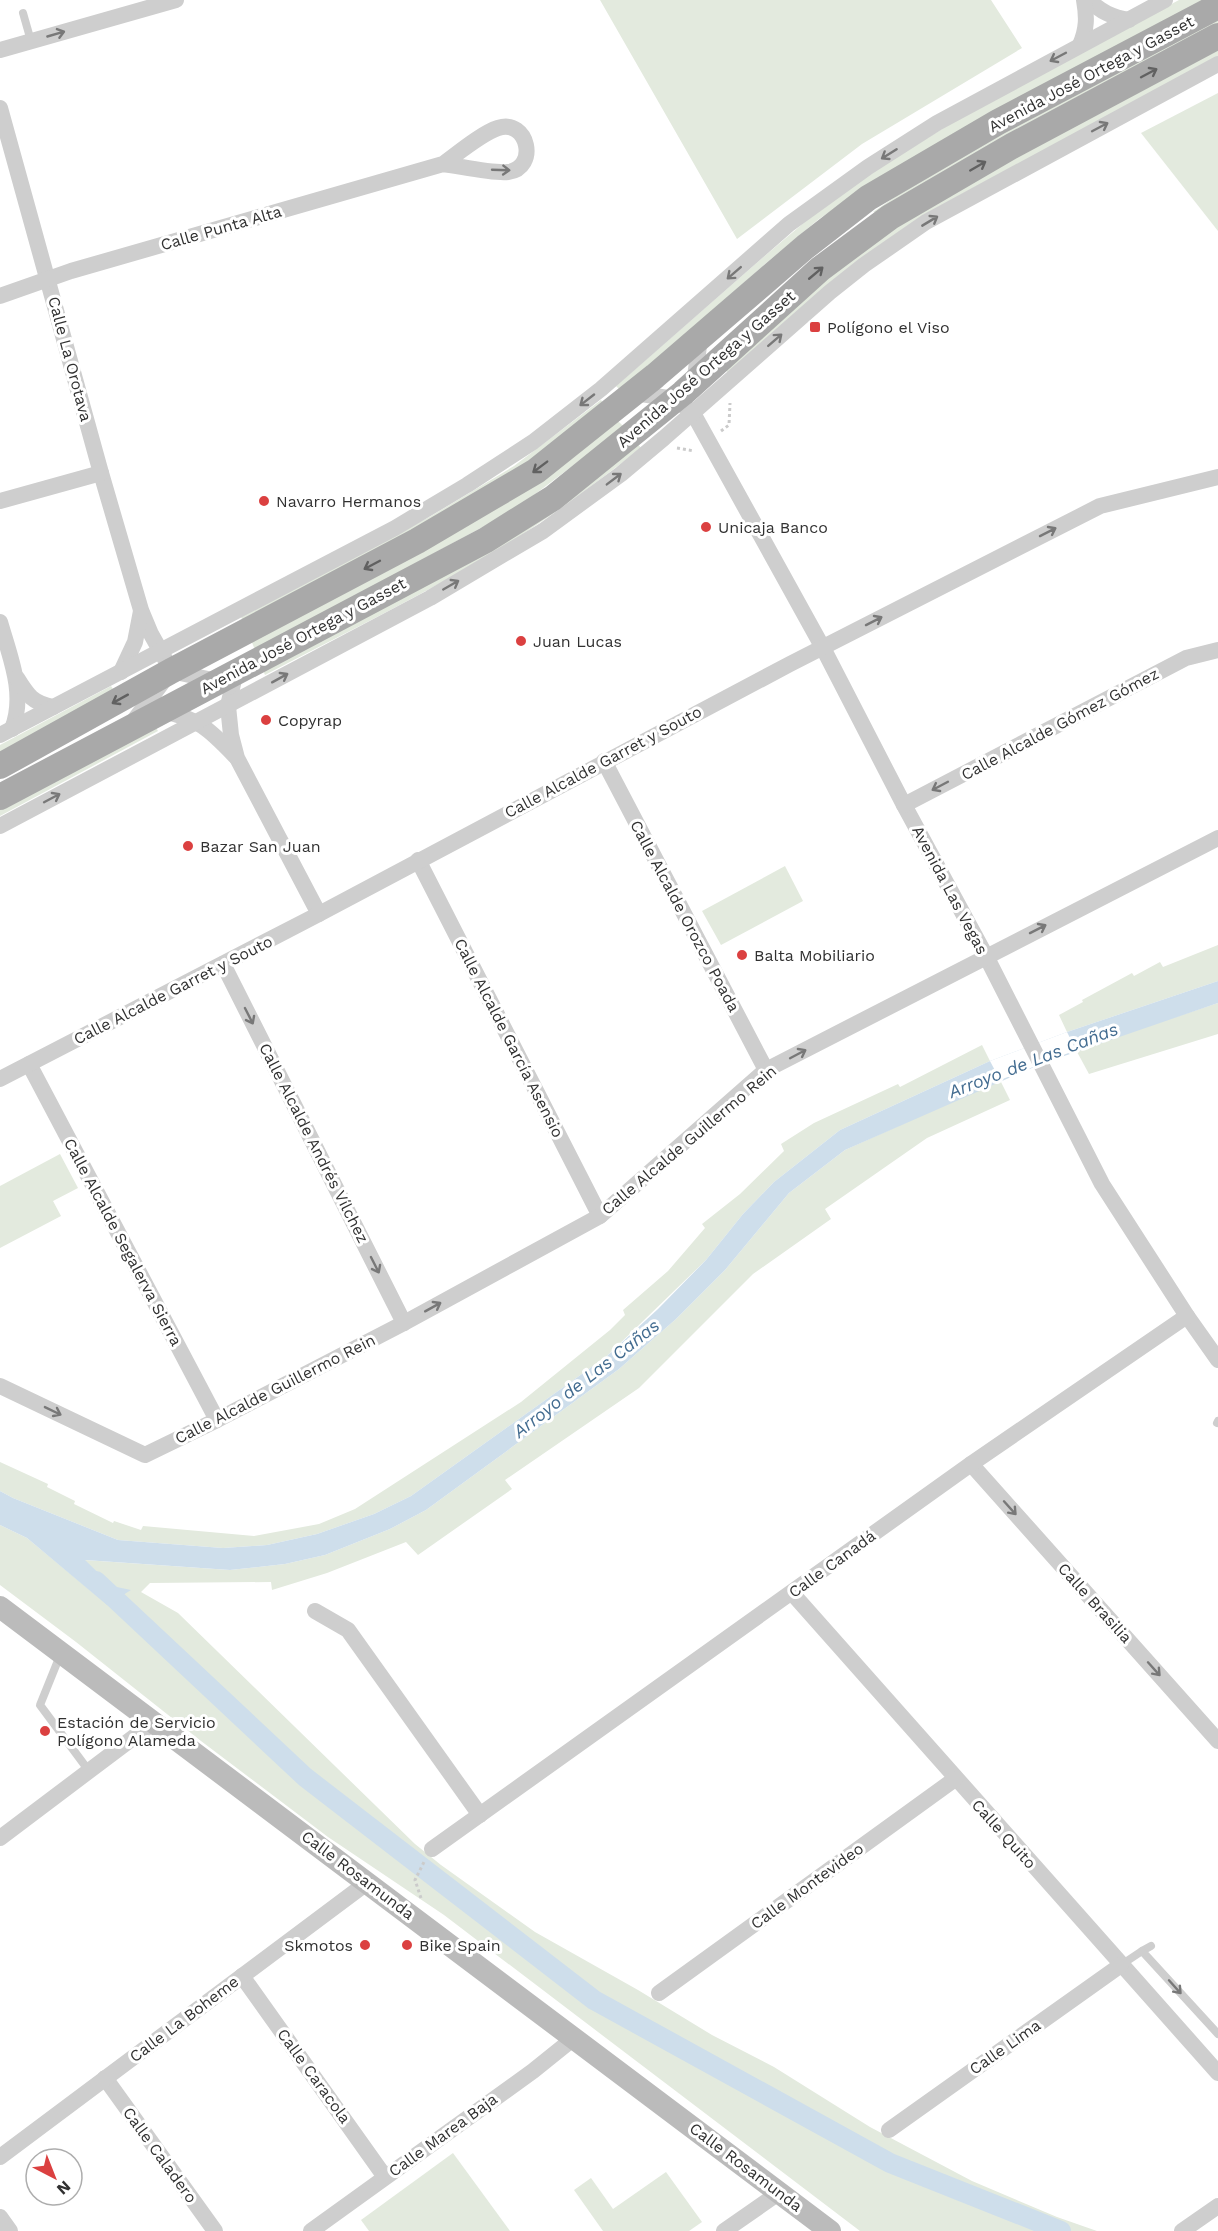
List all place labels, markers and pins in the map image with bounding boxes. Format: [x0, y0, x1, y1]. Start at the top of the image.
place label: Polígono el Viso [827, 318, 950, 337]
marker: Polígono el Viso [808, 320, 822, 334]
place label: Navarro Hermanos [276, 492, 421, 511]
marker: Navarro Hermanos [257, 494, 271, 508]
place label: Unicaja Banco [718, 518, 828, 537]
marker: Unicaja Banco [699, 520, 713, 534]
place label: Juan Lucas [533, 632, 622, 651]
marker: Juan Lucas [514, 634, 528, 648]
place label: Copyrap [278, 711, 342, 730]
marker: Copyrap [259, 713, 273, 727]
place label: Bazar San Juan [200, 837, 321, 856]
marker: Bazar San Juan [181, 839, 195, 853]
place label: Balta Mobiliario [754, 946, 875, 965]
marker: Balta Mobiliario [735, 948, 749, 962]
place label: Estación de Servicio Polígono Alameda [57, 1713, 216, 1750]
marker: Estación de Servicio Polígono Alameda [38, 1724, 52, 1738]
place label: Skmotos [284, 1936, 353, 1955]
place label: Bike Spain [419, 1936, 501, 1955]
marker: Skmotos [358, 1938, 372, 1952]
marker: Bike Spain [400, 1938, 414, 1952]

